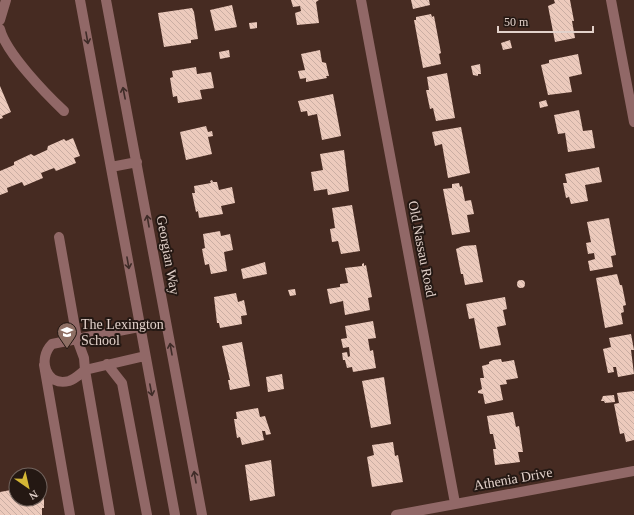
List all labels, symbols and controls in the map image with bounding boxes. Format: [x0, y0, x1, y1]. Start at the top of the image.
scale bar [498, 8, 593, 34]
text: 50 m [504, 15, 529, 29]
one-way arrow [83, 31, 91, 44]
one-way arrow [120, 87, 128, 100]
street label: Old Nassau Road [405, 199, 439, 299]
street label: Georgian Way [154, 214, 182, 296]
one-way arrow [143, 215, 151, 228]
one-way arrow [124, 256, 132, 269]
place label: The Lexington School [81, 317, 164, 348]
school or university icon: The Lexington School [56, 321, 78, 349]
one-way arrow [167, 343, 175, 356]
one-way arrow [148, 384, 156, 397]
street label: Athenia Drive [472, 465, 554, 493]
north arrow [8, 467, 48, 507]
one-way arrow [191, 471, 199, 484]
text: N [27, 488, 40, 503]

